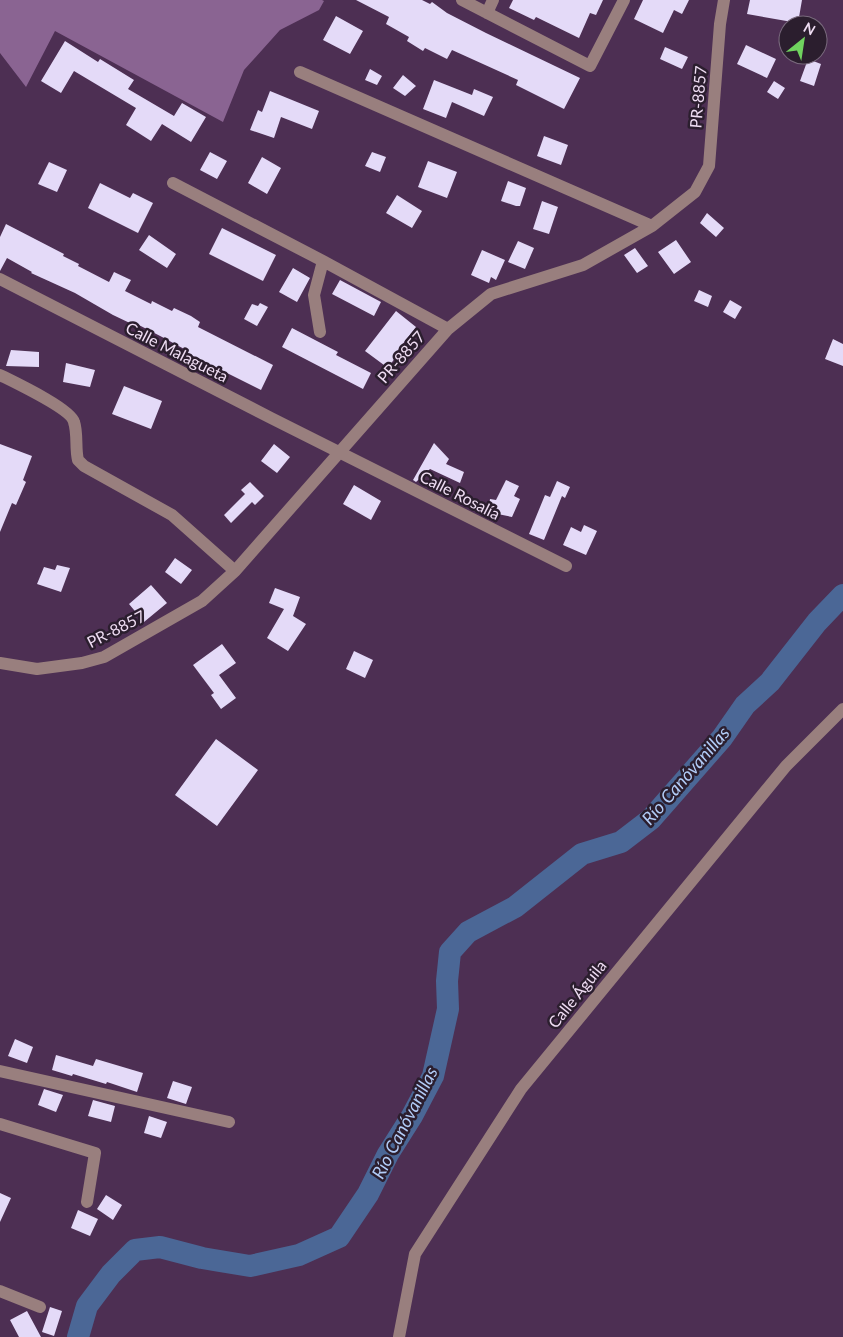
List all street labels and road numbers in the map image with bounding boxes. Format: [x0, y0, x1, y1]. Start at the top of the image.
street label: PR-8857 [685, 65, 710, 129]
street label: Calle Malagueta [123, 318, 232, 386]
street label: PR-8857 [373, 327, 428, 387]
street label: Calle Rosalía [417, 466, 504, 523]
street label: PR-8857 [84, 606, 148, 651]
street label: Calle Águila [543, 956, 610, 1031]

